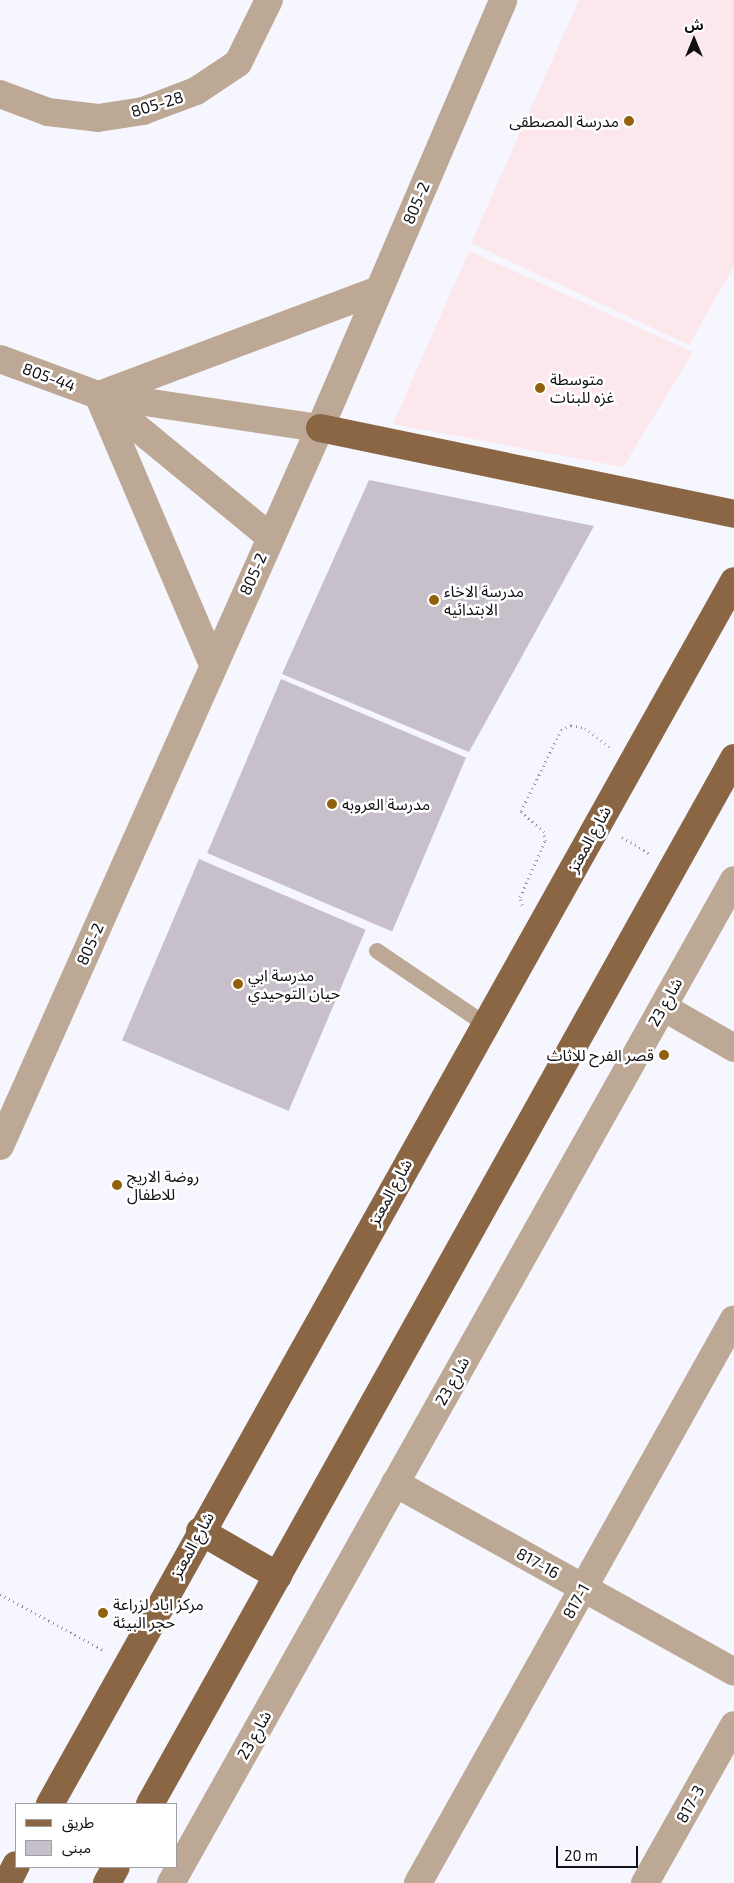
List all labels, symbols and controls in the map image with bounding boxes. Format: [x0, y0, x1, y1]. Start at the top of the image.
north arrow [669, 15, 719, 65]
text: ش [684, 16, 704, 33]
street label: 805-28 [128, 87, 186, 121]
place label: مدرسة المصطقى [509, 111, 619, 131]
marker: مدرسة المصطقى [623, 115, 635, 127]
street label: 805-2 [399, 179, 433, 227]
street label: 805-44 [20, 359, 78, 395]
place label: متوسطة غزه للبنات [550, 369, 614, 407]
marker: متوسطة غزه للبنات [534, 382, 546, 394]
street label: 805-2 [235, 550, 271, 598]
place label: مدرسة الاخاء الابتدائيه [444, 581, 524, 619]
marker: مدرسة الاخاء الابتدائيه [428, 594, 440, 606]
place label: مدرسة العروبه [342, 794, 430, 814]
marker: مدرسة العروبه [326, 798, 338, 810]
street label: شارع المعتز [563, 803, 615, 875]
street label: 805-2 [72, 920, 108, 968]
place label: مدرسة ابي حيان التوحيدي [248, 965, 340, 1003]
street label: شارع 23 [644, 974, 686, 1030]
marker: مدرسة ابي حيان التوحيدي [232, 978, 244, 990]
place label: قصر الفرح للاثاث [547, 1045, 654, 1065]
marker: قصر الفرح للاثاث [658, 1049, 670, 1061]
street label: شارع المعتز [364, 1156, 416, 1228]
place label: روضة الاريج للاطفال [127, 1166, 199, 1204]
marker: روضة الاريج للاطفال [111, 1179, 123, 1191]
street label: شارع 23 [431, 1353, 473, 1409]
street label: شارع المعتز [166, 1509, 218, 1581]
street label: 817-16 [513, 1543, 563, 1583]
street label: 817-1 [559, 1580, 593, 1622]
place label: مركز اياد لزراعة حجر البيئة [113, 1594, 204, 1632]
marker: مركز اياد لزراعة حجر البيئة [97, 1607, 109, 1619]
street label: شارع 23 [233, 1707, 275, 1763]
street label: 817-3 [672, 1782, 708, 1826]
legend [15, 1803, 178, 1868]
text: طريق [62, 1813, 94, 1831]
scale bar [559, 1836, 642, 1868]
text: مبنى [62, 1838, 91, 1856]
text: 20 m [564, 1846, 598, 1864]

